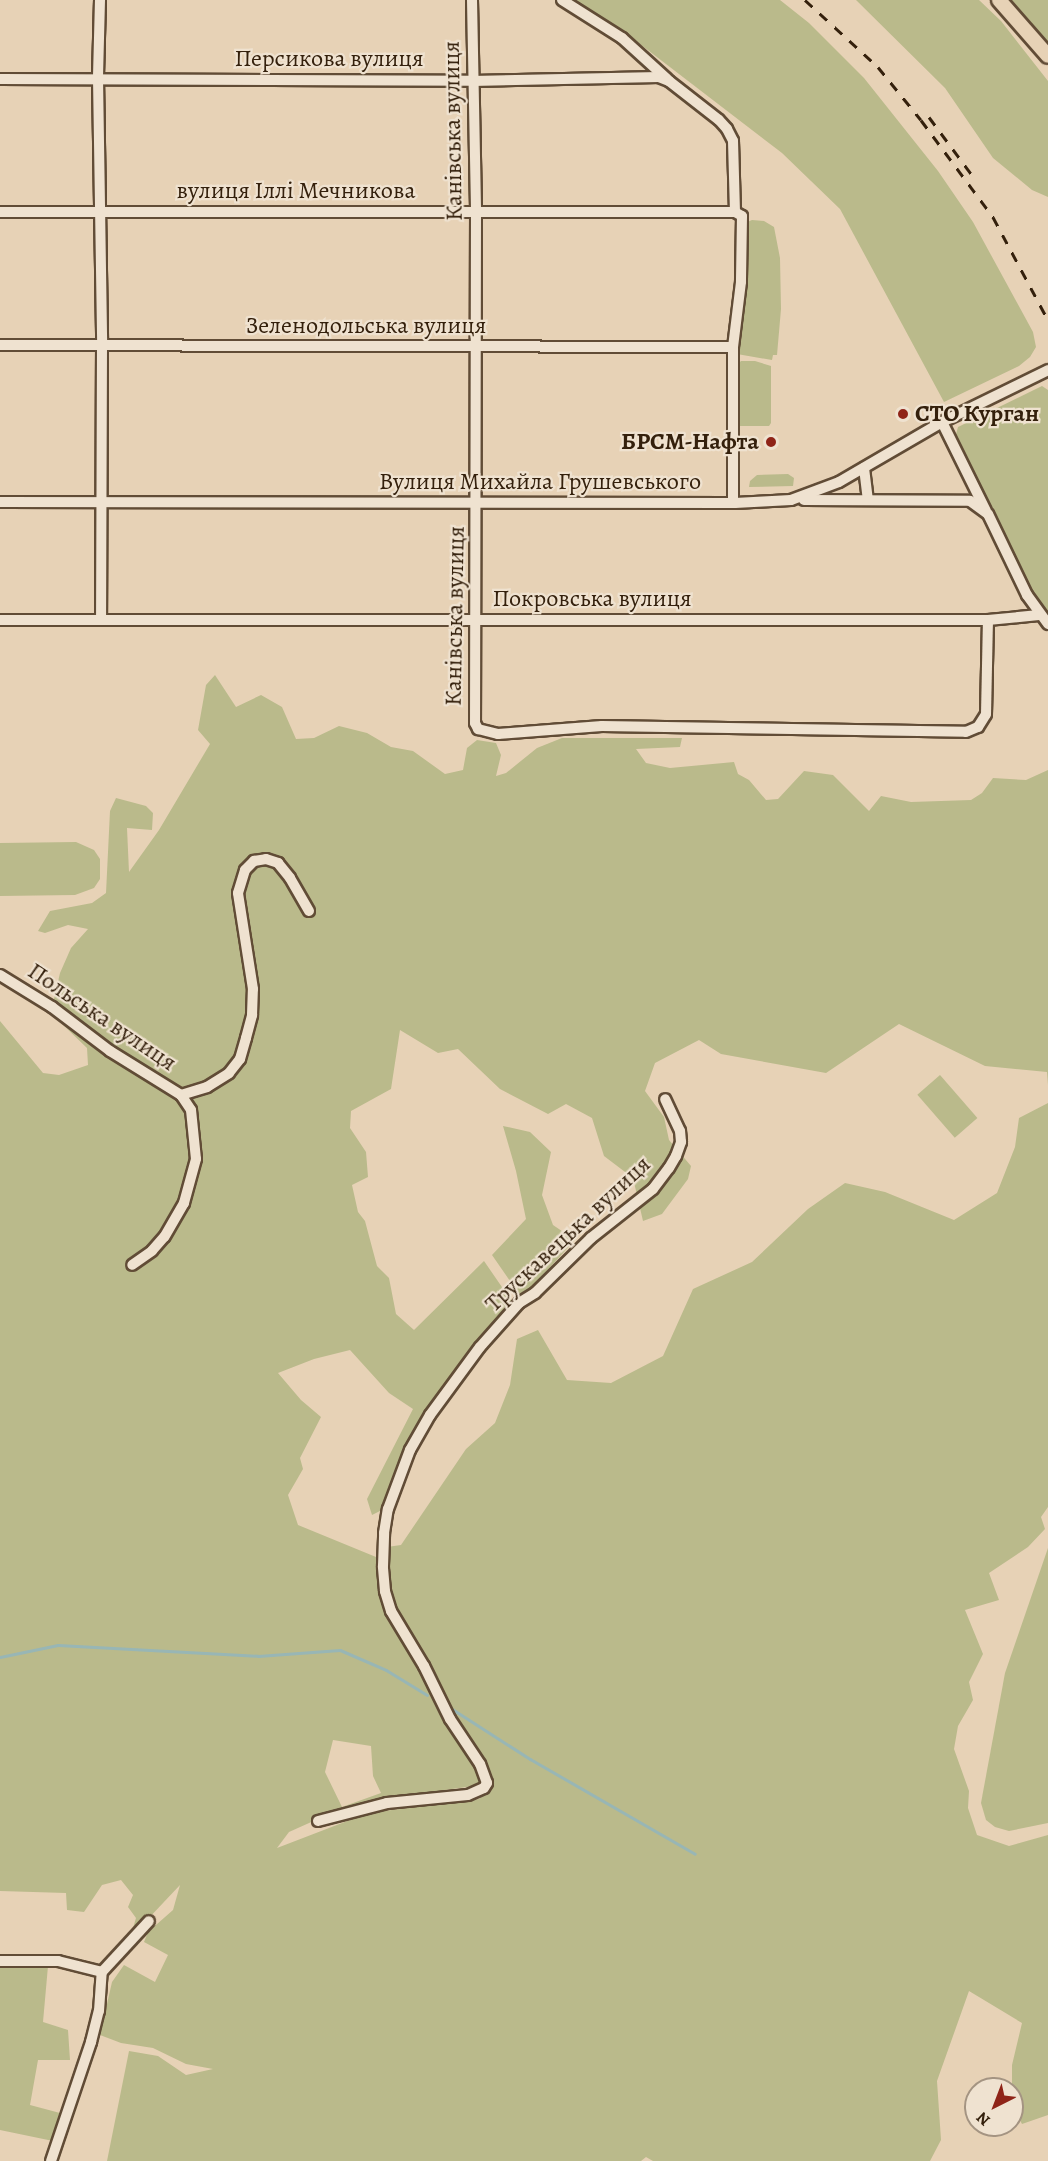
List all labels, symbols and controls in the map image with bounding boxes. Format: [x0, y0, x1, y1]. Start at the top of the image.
street label: Канівська вулиця [437, 41, 469, 221]
street label: Персикова вулиця [234, 45, 424, 73]
street label: вулиця Іллі Мечникова [177, 177, 415, 205]
street label: Зеленодольська вулиця [246, 312, 486, 340]
place label: СТО Курган [915, 400, 1039, 428]
marker: СТО Курган [896, 407, 910, 421]
place label: БРСМ-Нафта [621, 428, 759, 456]
marker: БРСМ-Нафта [764, 435, 778, 449]
street label: Вулиця Михайла Грушевського [379, 468, 701, 496]
street label: Канівська вулиця [439, 526, 471, 706]
street label: Покровська вулиця [492, 585, 692, 613]
street label: Польська вулиця [22, 957, 182, 1077]
street label: Трускавецька вулиця [479, 1150, 657, 1318]
north arrow [964, 2077, 1024, 2137]
text: N [972, 2107, 995, 2131]

